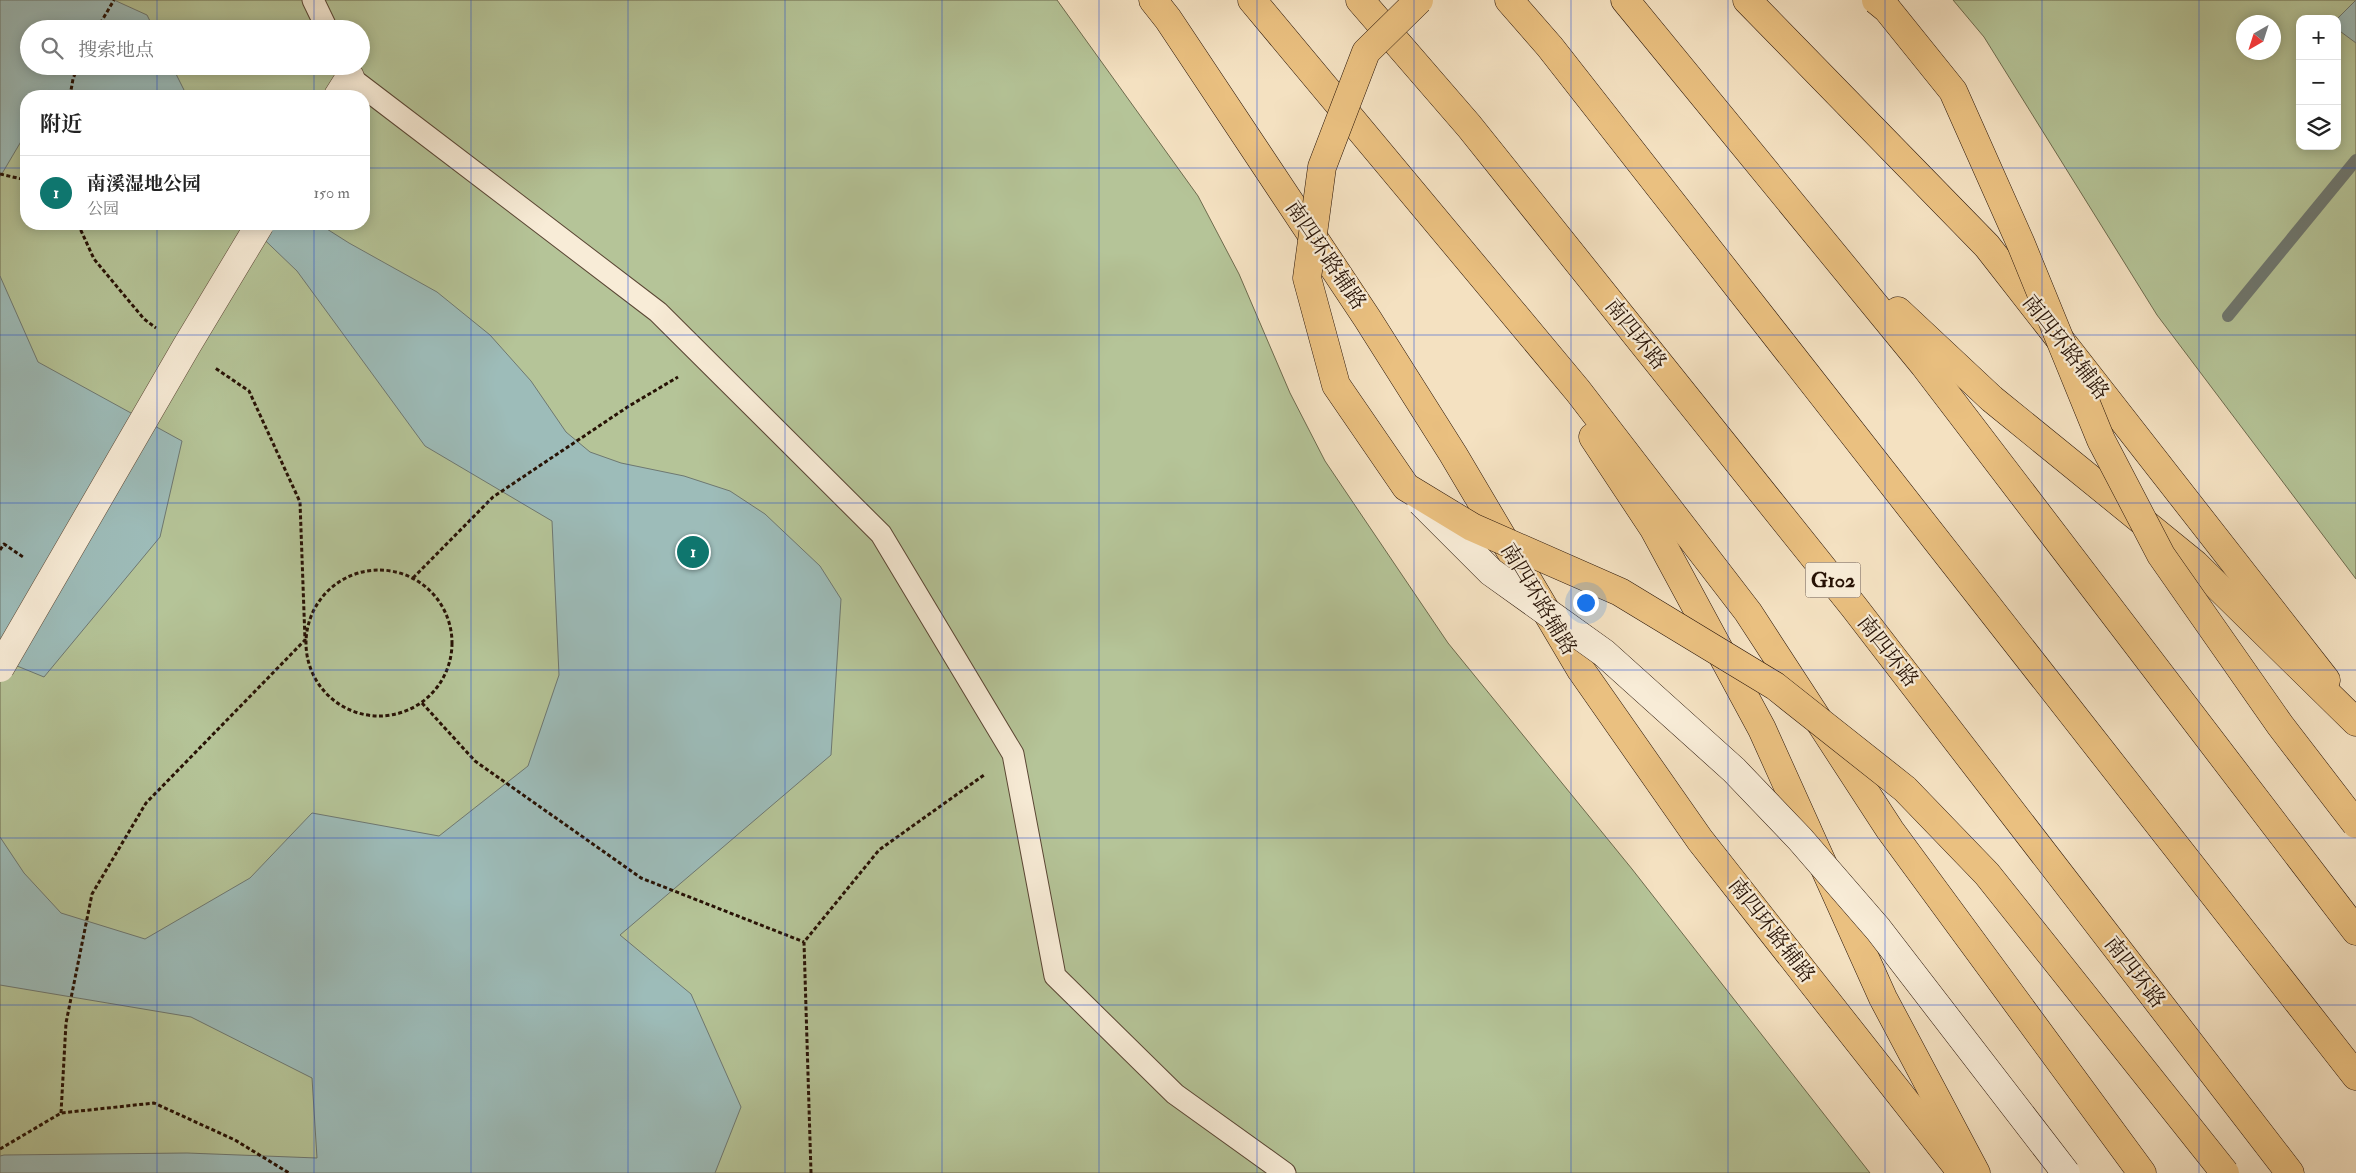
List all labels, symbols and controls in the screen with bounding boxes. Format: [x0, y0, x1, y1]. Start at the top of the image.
north arrow [2236, 15, 2281, 60]
map controls [2296, 15, 2341, 150]
button: + [2296, 15, 2341, 60]
search box [20, 20, 370, 75]
icon: search [38, 34, 66, 62]
text: 搜索地点 [78, 38, 154, 62]
button: − [2296, 60, 2341, 105]
button: layers [2296, 105, 2341, 150]
text: 附近 [40, 111, 82, 138]
text: 南溪湿地公园 [87, 172, 201, 196]
text: 1 [53, 183, 59, 203]
text: 150 m [313, 183, 350, 203]
street label: 南四环路辅路 [1279, 196, 1372, 315]
text: 公园 [87, 199, 119, 219]
street label: 南四环路辅路 [2016, 289, 2115, 405]
street label: 南四环路 [1599, 293, 1673, 375]
pin: 1 [677, 533, 709, 571]
street label: 南四环路辅路 [1495, 538, 1583, 660]
road number: G102 [1806, 562, 1860, 598]
your location [1573, 590, 1599, 616]
street label: 南四环路 [1851, 610, 1924, 693]
street label: 南四环路辅路 [1722, 872, 1821, 988]
street label: 南四环路 [2098, 931, 2171, 1014]

